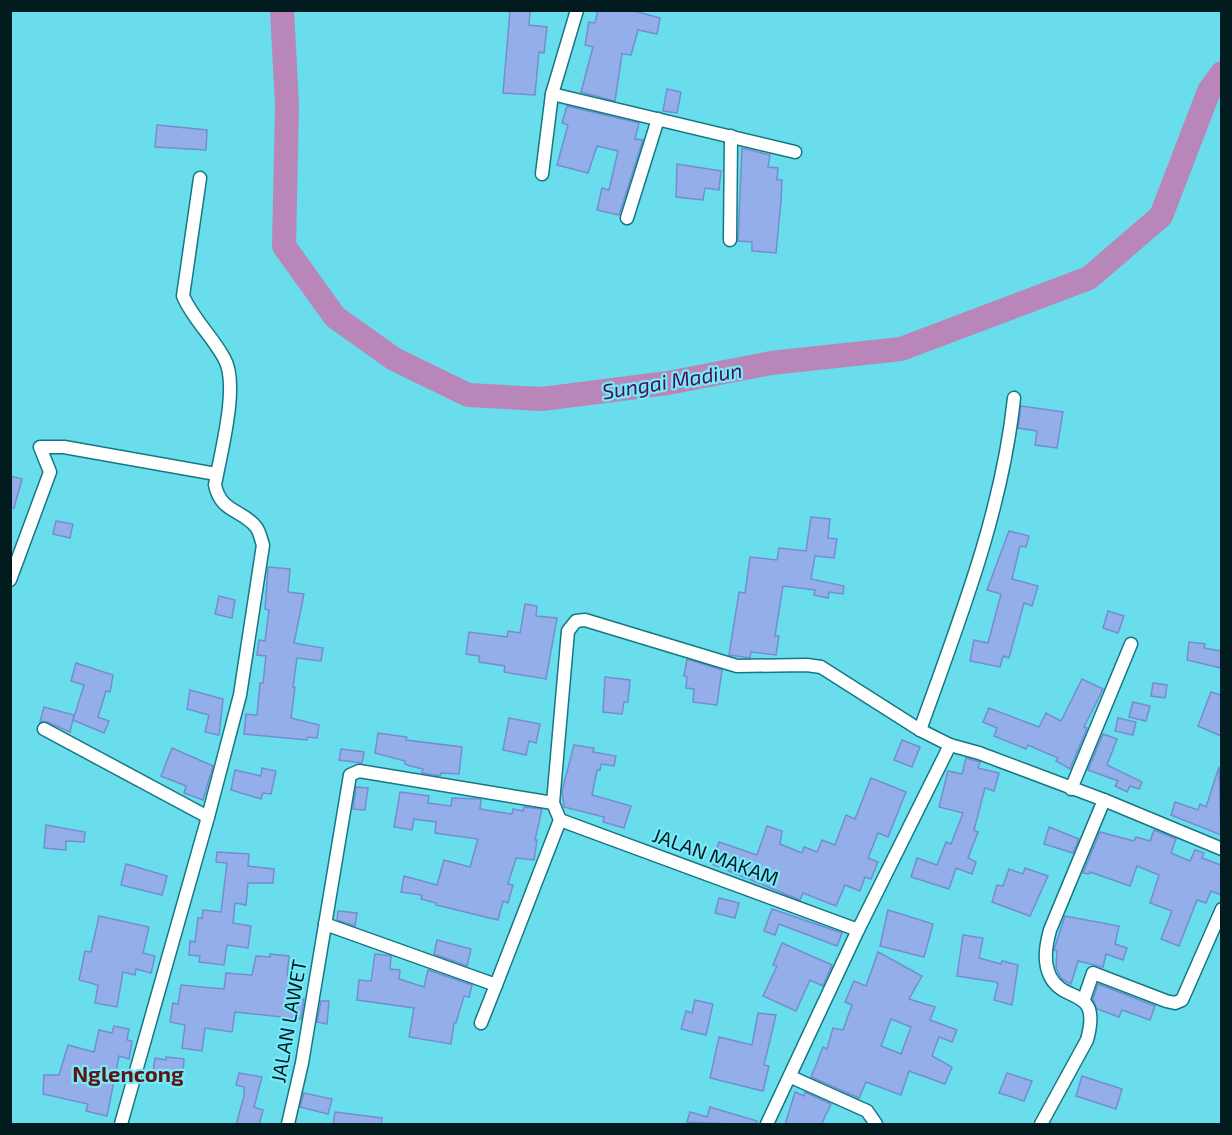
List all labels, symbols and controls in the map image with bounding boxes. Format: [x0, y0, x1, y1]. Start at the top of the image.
water label: Sungai Madiun [600, 357, 744, 403]
street label: JALAN MAKAM [650, 822, 782, 890]
street label: JALAN LAWET [265, 957, 311, 1084]
district label: Nglencong [72, 1060, 184, 1086]

